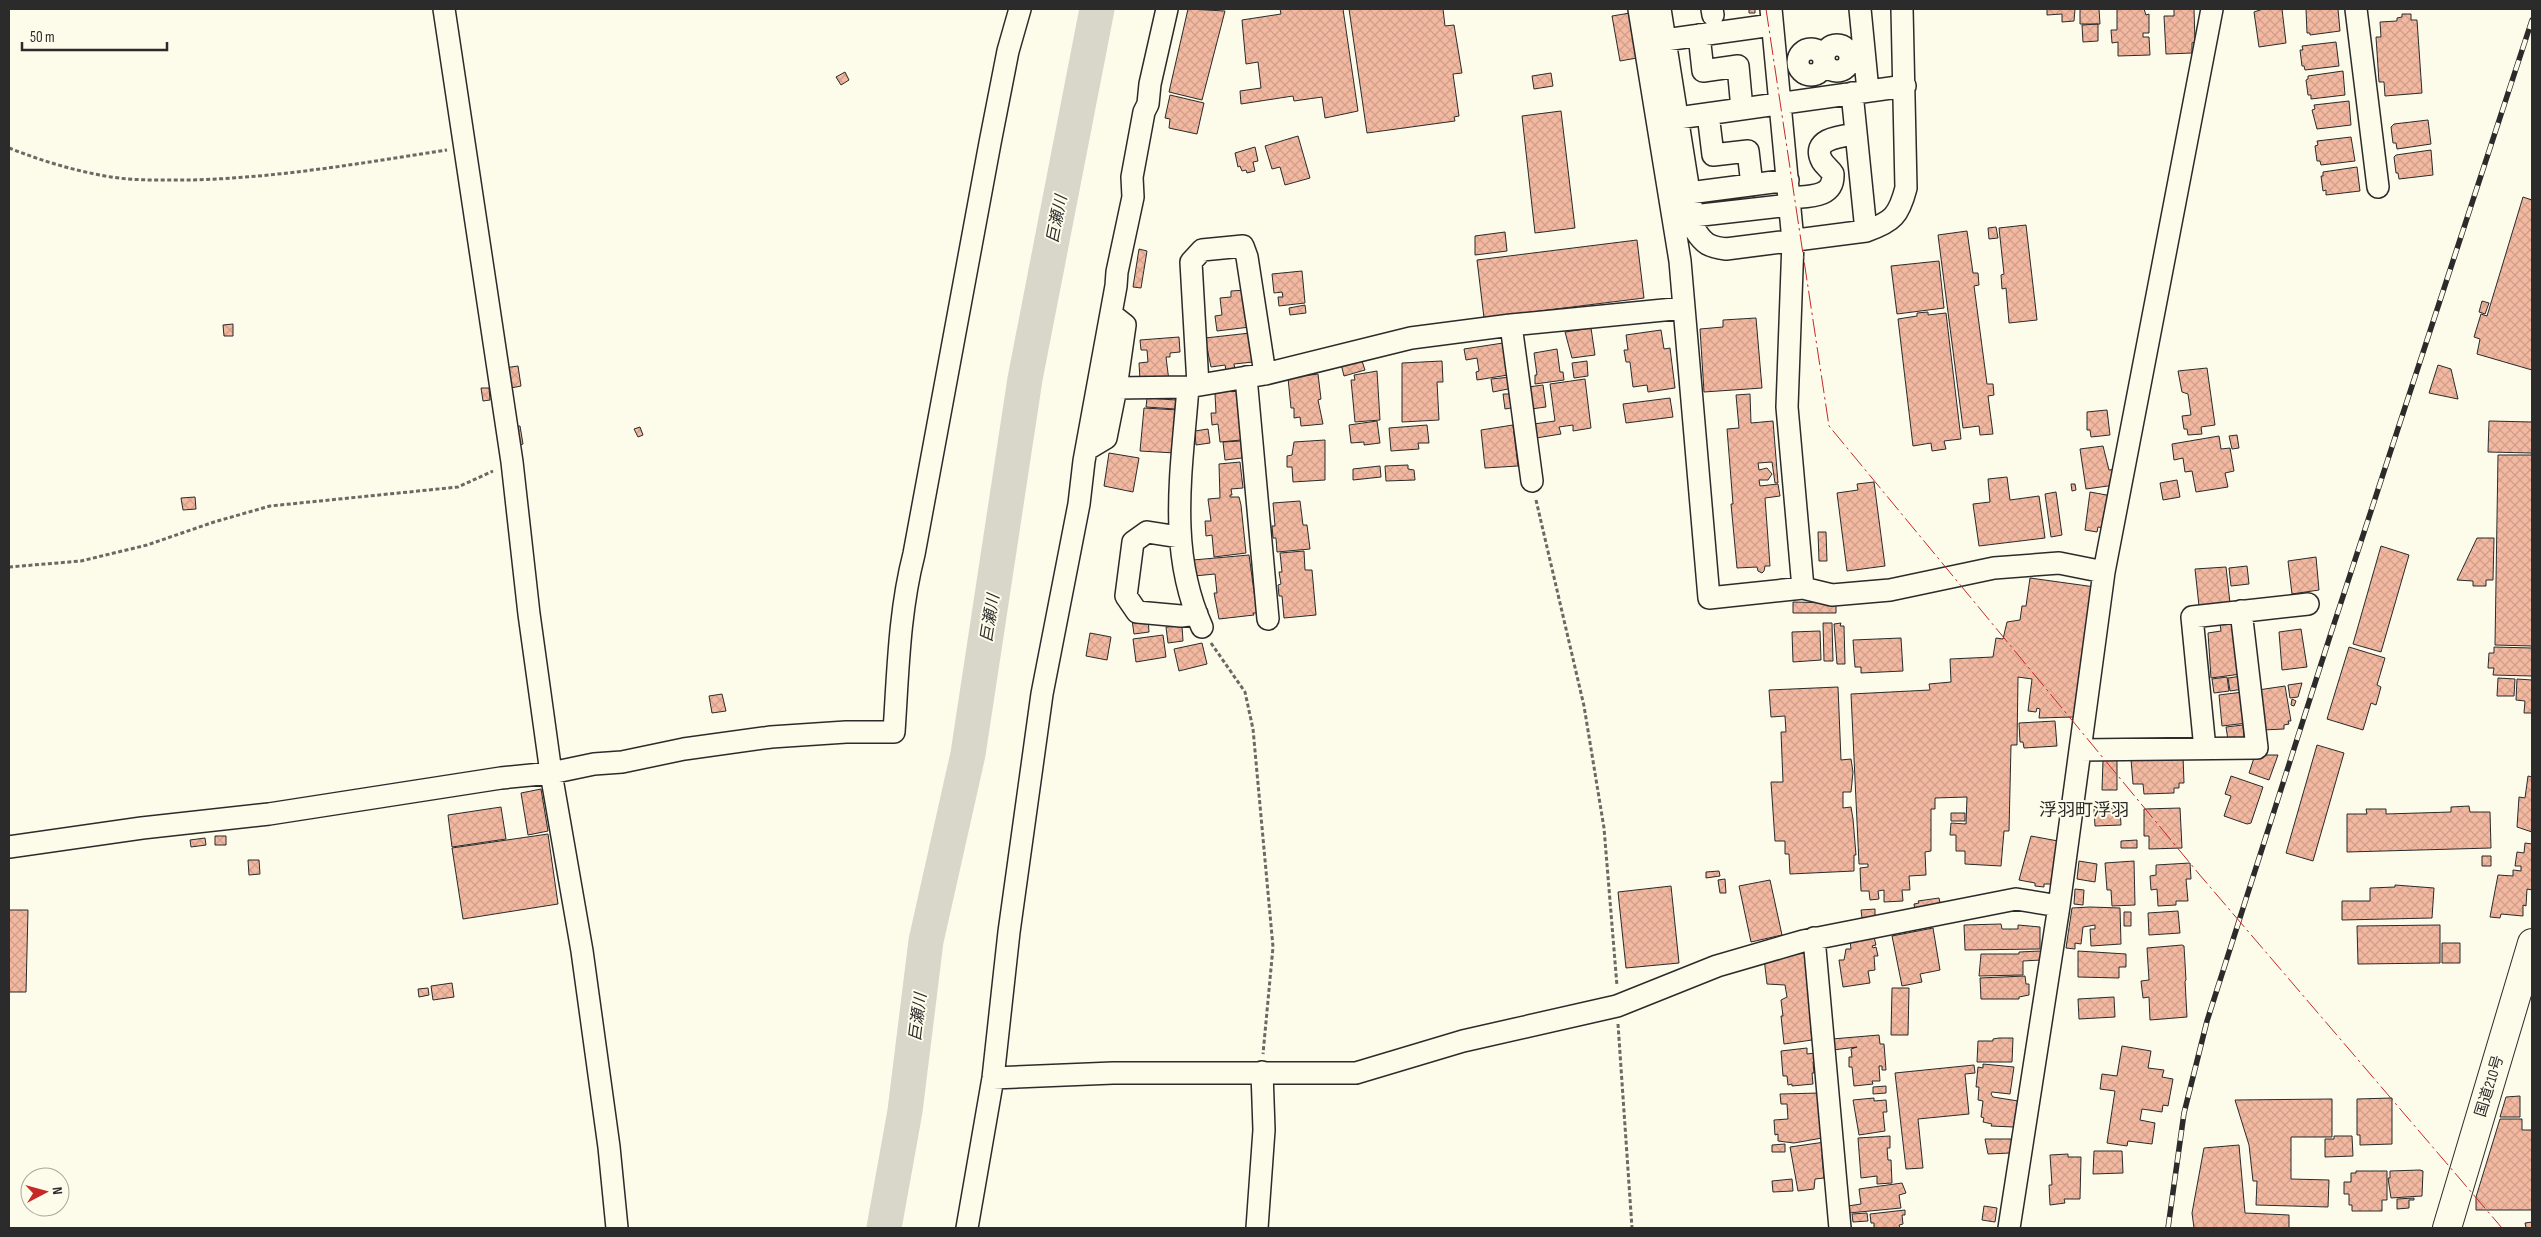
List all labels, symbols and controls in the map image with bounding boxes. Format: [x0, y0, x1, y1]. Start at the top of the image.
scale bar [22, 20, 168, 52]
text: 50 m [30, 28, 55, 47]
water label: 巨瀬川 [1044, 192, 1072, 245]
water label: 巨瀬川 [977, 591, 1004, 643]
district label: 浮羽町浮羽 [2039, 800, 2129, 821]
water label: 巨瀬川 [906, 990, 931, 1042]
street label: 国道210号 [2471, 1053, 2508, 1119]
north arrow [20, 1167, 70, 1217]
text: N [49, 1186, 66, 1195]

